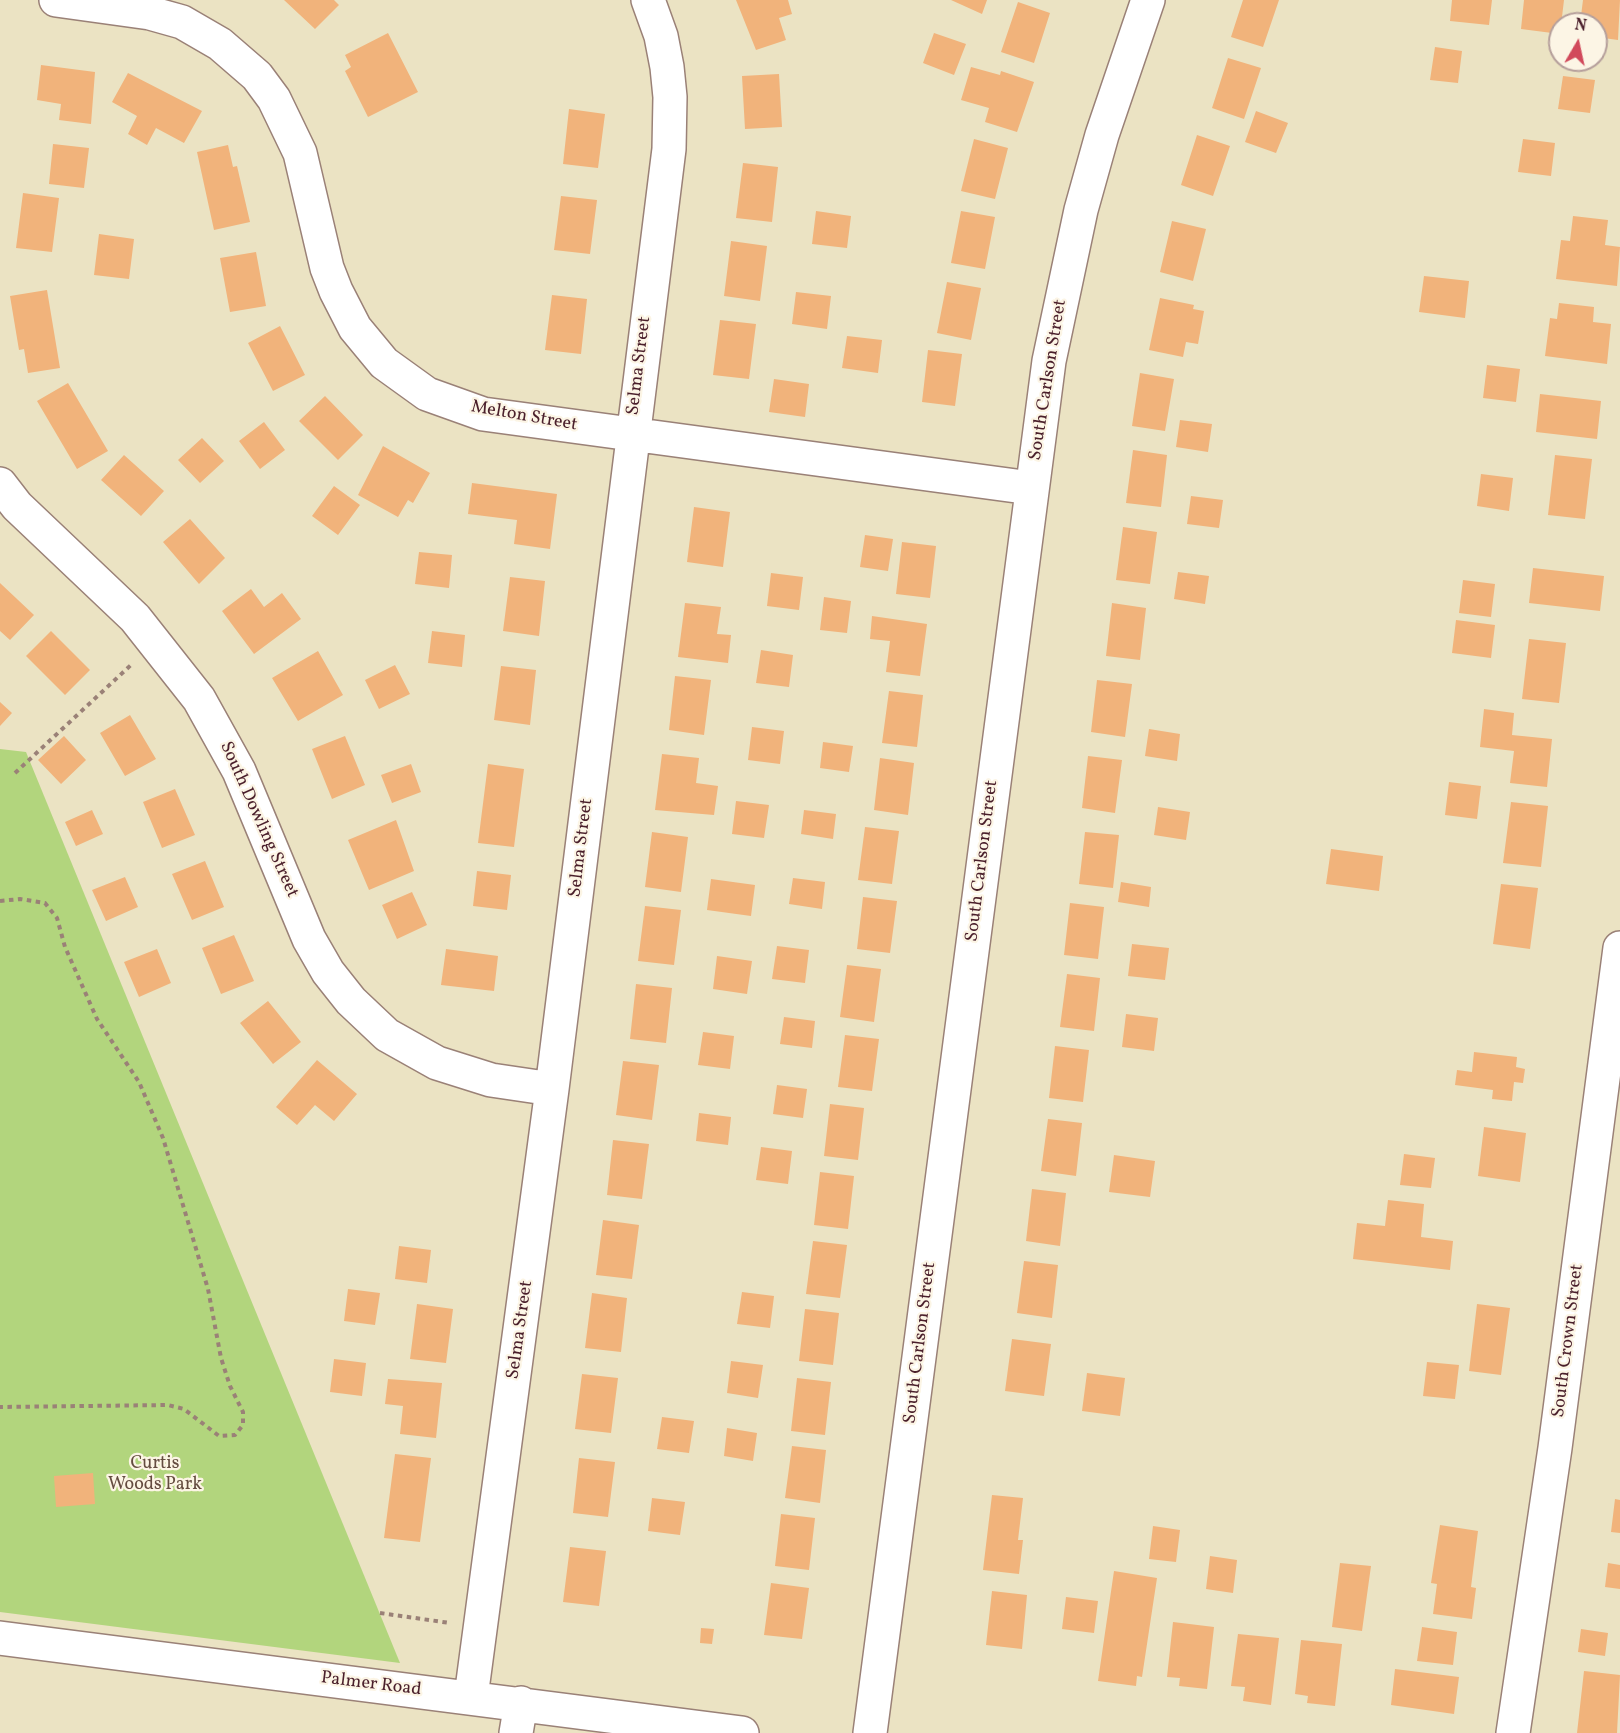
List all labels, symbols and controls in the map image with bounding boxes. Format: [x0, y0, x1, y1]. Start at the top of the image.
north arrow [1548, 12, 1608, 72]
text: N [1573, 14, 1588, 38]
street label: South Carlson Street [1026, 298, 1072, 462]
street label: Selma Street [623, 315, 657, 417]
street label: Melton Street [469, 397, 579, 437]
street label: South Dowling Street [214, 739, 302, 901]
street label: South Carlson Street [962, 779, 1004, 943]
street label: Selma Street [565, 797, 599, 899]
street label: South Carlson Street [900, 1261, 942, 1425]
street label: South Crown Street [1549, 1263, 1589, 1419]
street label: Selma Street [503, 1279, 539, 1381]
park label: Curtis Woods Park [108, 1454, 202, 1496]
street label: Palmer Road [320, 1668, 422, 1702]

